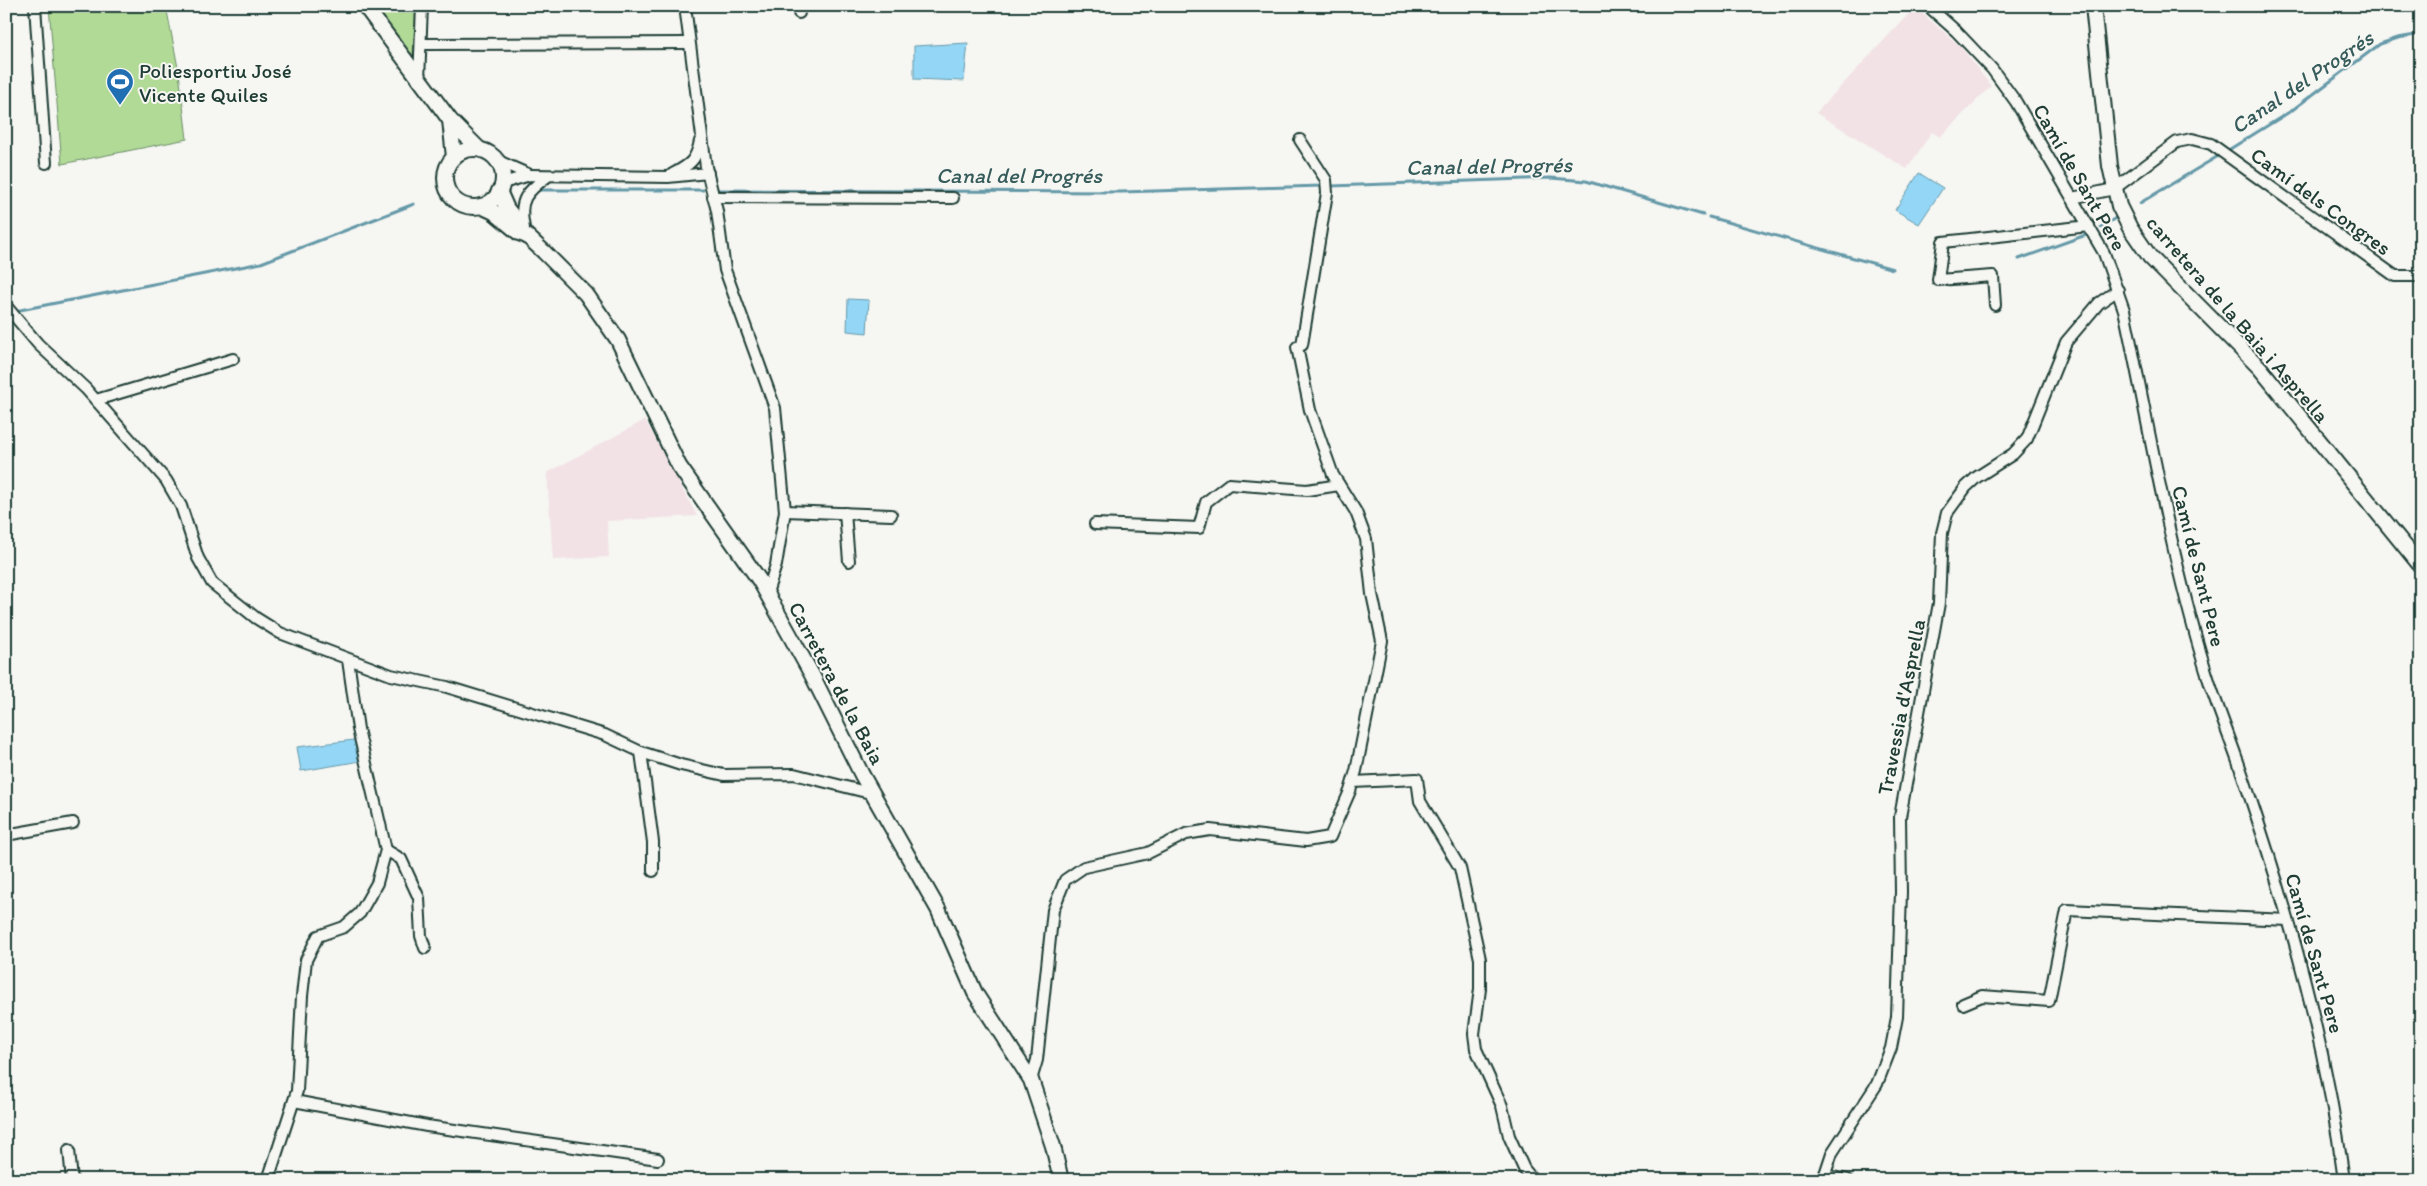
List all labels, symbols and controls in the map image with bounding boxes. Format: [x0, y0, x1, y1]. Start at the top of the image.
water label: Canal del Progrés [2226, 24, 2379, 140]
place label: Poliesportiu José Vicente Quiles [139, 58, 292, 107]
sports icon: Poliesportiu José Vicente Quiles [105, 67, 135, 106]
street label: Camí de Sant Pere [2028, 99, 2132, 255]
street label: Camí dels Congres [2246, 142, 2396, 260]
water label: Canal del Progrés [1406, 151, 1574, 181]
water label: Canal del Progrés [936, 162, 1103, 189]
street label: carretera de la Baia i Asprella [2141, 210, 2335, 428]
street label: Camí de Sant Pere [2167, 483, 2231, 649]
street label: Carretera de la Baia [783, 597, 891, 769]
street label: Travessia d'Asprella [1872, 617, 1930, 797]
street label: Camí de Sant Pere [2280, 870, 2350, 1036]

